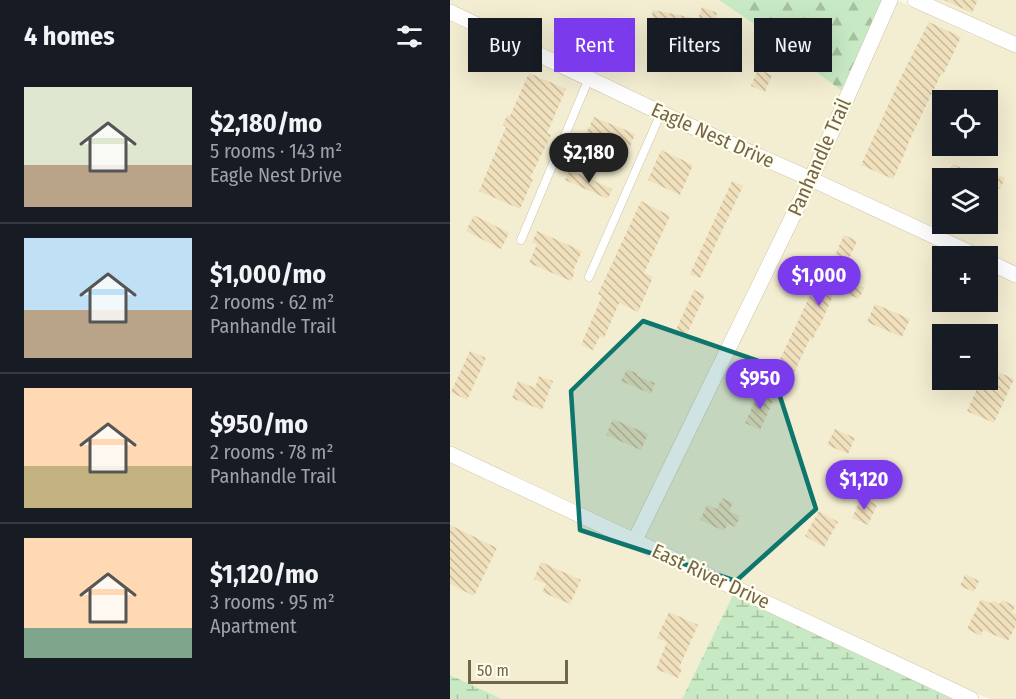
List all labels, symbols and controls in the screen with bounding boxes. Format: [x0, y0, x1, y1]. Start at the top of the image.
chip: Buy [468, 18, 542, 72]
chip: Rent [554, 18, 635, 72]
chip: Filters [647, 18, 742, 72]
chip: New [754, 18, 832, 72]
icon: filters [393, 20, 426, 53]
text: 4 homes [24, 21, 115, 52]
map controls [932, 90, 998, 390]
button: locate [932, 90, 998, 156]
street label: Panhandle Trail [782, 94, 856, 220]
street label: Eagle Nest Drive [648, 97, 778, 173]
text: $2,180/mo [210, 108, 322, 139]
icon: home [72, 111, 144, 183]
pin: $2,180 [540, 133, 638, 184]
text: 5 rooms · 143 m² [210, 139, 342, 163]
text: $2,180 [563, 140, 615, 164]
text: Eagle Nest Drive [210, 163, 342, 187]
button: layers [932, 168, 998, 234]
button: + [932, 246, 998, 312]
pin: $1,000 [770, 256, 868, 307]
text: $1,000/mo [210, 259, 326, 290]
icon: home [72, 262, 144, 334]
text: $1,000 [792, 263, 846, 287]
text: 2 rooms · 62 m² [210, 290, 334, 314]
text: Panhandle Trail [210, 314, 336, 338]
button: − [932, 324, 998, 390]
pin: $950 [724, 359, 796, 410]
text: $950 [740, 366, 780, 390]
text: $950/mo [210, 409, 308, 440]
icon: home [72, 412, 144, 484]
text: 2 rooms · 78 m² [210, 440, 333, 464]
pin: $1,120 [815, 460, 913, 511]
text: Panhandle Trail [210, 464, 336, 488]
text: $1,120 [840, 467, 888, 491]
street label: East River Drive [648, 538, 774, 614]
text: $1,120/mo [210, 559, 319, 590]
icon: home [72, 562, 144, 634]
text: 3 rooms · 95 m² [210, 590, 335, 614]
text: Apartment [210, 614, 297, 638]
scale bar [468, 657, 568, 684]
text: 50 m [477, 661, 509, 680]

